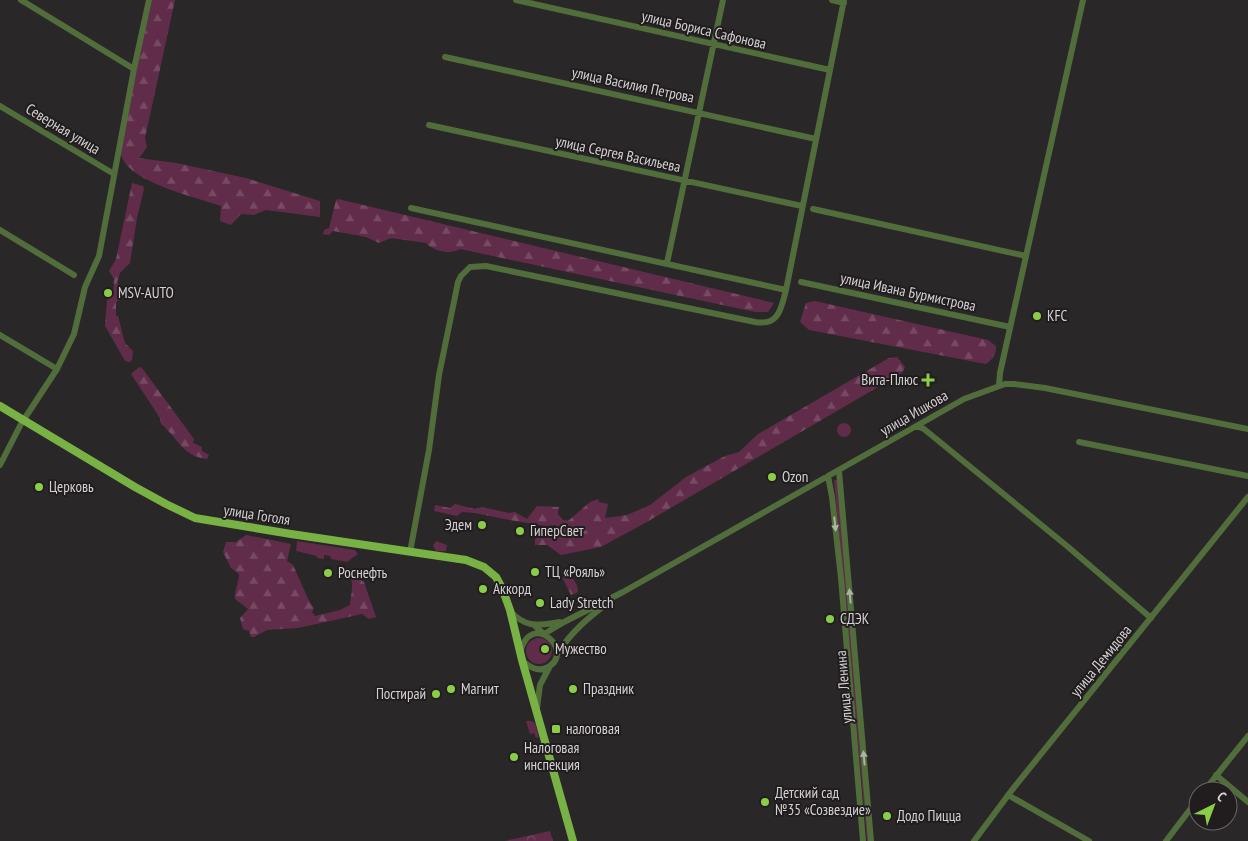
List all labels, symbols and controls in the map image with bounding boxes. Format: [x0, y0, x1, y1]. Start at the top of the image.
street label: улица Бориса Сафонова [640, 6, 768, 53]
street label: улица Василия Петрова [570, 62, 696, 107]
street label: Северная улица [23, 99, 104, 158]
street label: улица Сергея Васильева [554, 131, 682, 176]
street label: улица Ивана Бурмистрова [839, 268, 978, 315]
place label: MSV-AUTO [118, 283, 174, 302]
marker: MSV-AUTO [102, 287, 114, 299]
place label: KFC [1047, 306, 1068, 325]
marker: KFC [1031, 310, 1043, 322]
place label: Вита-Плюс [861, 370, 919, 389]
marker: Вита-Плюс [922, 374, 934, 386]
street label: улица Ишкова [876, 386, 951, 440]
place label: Ozon [782, 467, 808, 486]
marker: Ozon [766, 471, 778, 483]
place label: Церковь [49, 477, 94, 496]
marker: Церковь [33, 481, 45, 493]
street label: улица Гоголя [222, 500, 292, 529]
place label: Эдем [445, 515, 472, 534]
one-way arrow [831, 517, 839, 533]
marker: Эдем [476, 519, 488, 531]
place label: ГиперСвет [530, 521, 584, 540]
marker: ГиперСвет [514, 525, 526, 537]
place label: ТЦ «Рояль» [545, 562, 605, 581]
place label: Роснефть [338, 563, 388, 582]
marker: ТЦ «Рояль» [529, 566, 541, 578]
marker: Роснефть [322, 567, 334, 579]
place label: Аккорд [493, 579, 532, 598]
marker: Аккорд [477, 583, 489, 595]
one-way arrow [846, 587, 854, 603]
place label: Lady Stretch [550, 593, 614, 612]
marker: Lady Stretch [534, 597, 546, 609]
place label: СДЭК [840, 609, 870, 628]
marker: СДЭК [824, 613, 836, 625]
street label: улица Демидова [1066, 621, 1135, 701]
place label: Мужество [555, 639, 607, 658]
marker: Мужество [539, 643, 551, 655]
street label: улица Ленина [831, 650, 856, 724]
place label: Магнит [461, 679, 499, 698]
place label: Праздник [583, 679, 634, 698]
marker: Магнит [445, 683, 457, 695]
marker: Праздник [567, 683, 579, 695]
place label: Постирай [376, 684, 426, 703]
marker: Постирай [430, 688, 442, 700]
place label: налоговая [566, 719, 620, 738]
marker: налоговая [550, 723, 562, 735]
place label: Налоговая инспекция [524, 738, 580, 774]
one-way arrow [860, 749, 868, 765]
marker: Налоговая инспекция [508, 751, 520, 763]
north arrow [1188, 781, 1238, 831]
place label: Детский сад №35 «Созвездие» [775, 783, 871, 819]
text: С [1213, 788, 1231, 806]
marker: Детский сад №35 «Созвездие» [759, 796, 771, 808]
place label: Додо Пицца [897, 806, 961, 825]
marker: Додо Пицца [881, 810, 893, 822]

